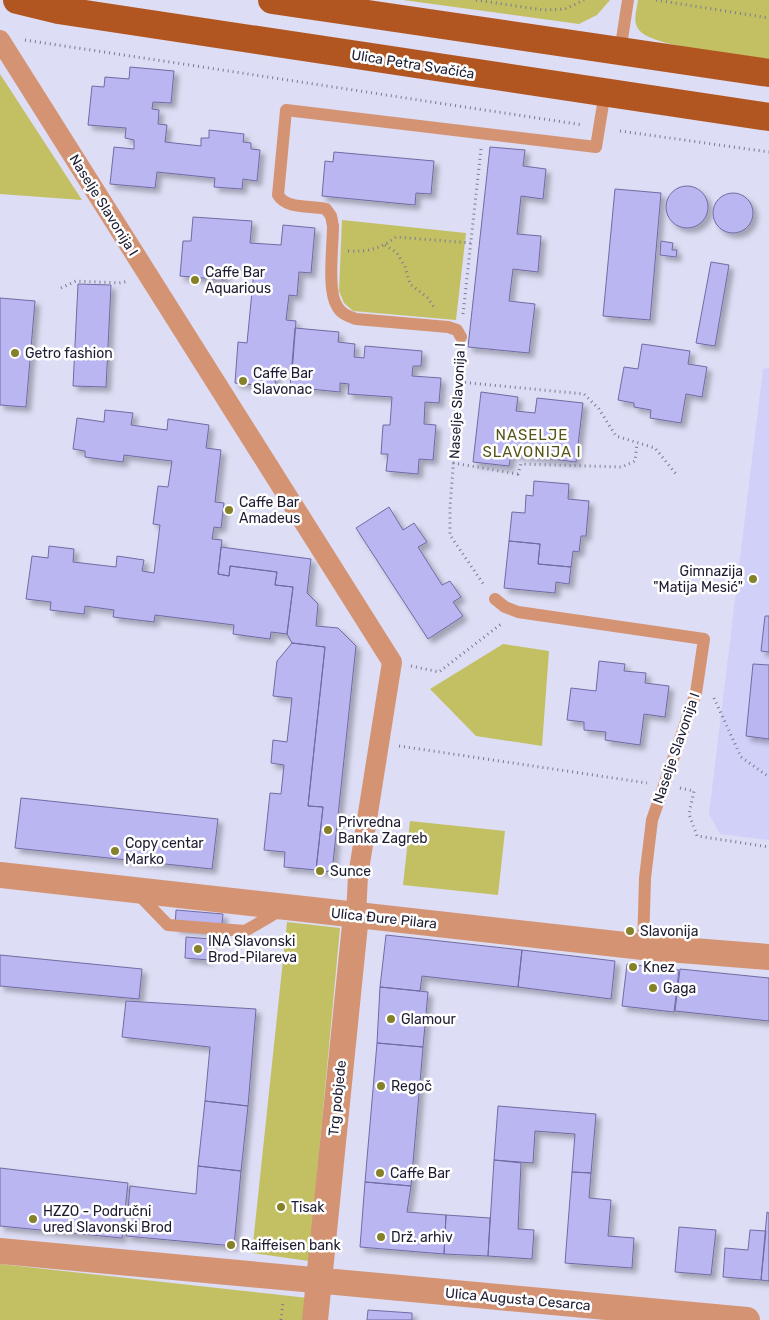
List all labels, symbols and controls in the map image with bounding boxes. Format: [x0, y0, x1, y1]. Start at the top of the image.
street label: Ulica Petra Svačića [350, 46, 476, 83]
street label: Naselje Slavonija I [66, 151, 142, 259]
place label: Caffe Bar Aquarious [205, 264, 271, 297]
marker: Caffe Bar Aquarious [189, 274, 201, 286]
street label: Naselje Slavonija I [446, 343, 469, 460]
place label: Getro fashion [25, 345, 113, 362]
marker: Getro fashion [9, 347, 21, 359]
place label: Caffe Bar Slavonac [253, 365, 314, 398]
marker: Caffe Bar Slavonac [237, 375, 249, 387]
district label: NASELJE SLAVONIJA I [482, 426, 582, 461]
place label: Caffe Bar Amadeus [239, 494, 300, 527]
marker: Caffe Bar Amadeus [223, 504, 235, 516]
place label: Gimnazija "Matija Mesić" [653, 563, 743, 596]
marker: Gimnazija "Matija Mesić" [747, 573, 759, 585]
street label: Naselje Slavonija I [650, 690, 703, 806]
place label: Privredna Banka Zagreb [338, 814, 428, 847]
marker: Privredna Banka Zagreb [322, 824, 334, 836]
place label: Copy centar Marko [125, 835, 204, 868]
marker: Copy centar Marko [109, 845, 121, 857]
place label: Sunce [330, 863, 371, 880]
marker: Sunce [314, 865, 326, 877]
street label: Ulica Đure Pilara [330, 904, 438, 933]
place label: Slavonija [640, 923, 698, 940]
marker: Slavonija [624, 925, 636, 937]
place label: INA Slavonski Brod-Pilareva [208, 933, 297, 966]
marker: INA Slavonski Brod-Pilareva [192, 943, 204, 955]
place label: Knez [643, 959, 675, 976]
marker: Knez [627, 961, 639, 973]
place label: Gaga [663, 980, 696, 997]
marker: Gaga [647, 982, 659, 994]
place label: Glamour [401, 1011, 457, 1028]
marker: Glamour [385, 1013, 397, 1025]
street label: Trg pobjede [325, 1059, 350, 1137]
place label: Regoč [391, 1078, 432, 1095]
marker: Regoč [375, 1080, 387, 1092]
place label: Caffe Bar [390, 1165, 451, 1182]
marker: Caffe Bar [374, 1167, 386, 1179]
place label: Tisak [291, 1199, 325, 1216]
marker: Tisak [275, 1201, 287, 1213]
place label: HZZO - Područni ured Slavonski Brod [43, 1203, 172, 1236]
marker: HZZO - Područni ured Slavonski Brod [27, 1213, 39, 1225]
place label: Drž. arhiv [391, 1229, 453, 1246]
marker: Drž. arhiv [375, 1231, 387, 1243]
place label: Raiffeisen bank [241, 1237, 341, 1254]
marker: Raiffeisen bank [225, 1239, 237, 1251]
street label: Ulica Augusta Cesarca [444, 1285, 591, 1314]

